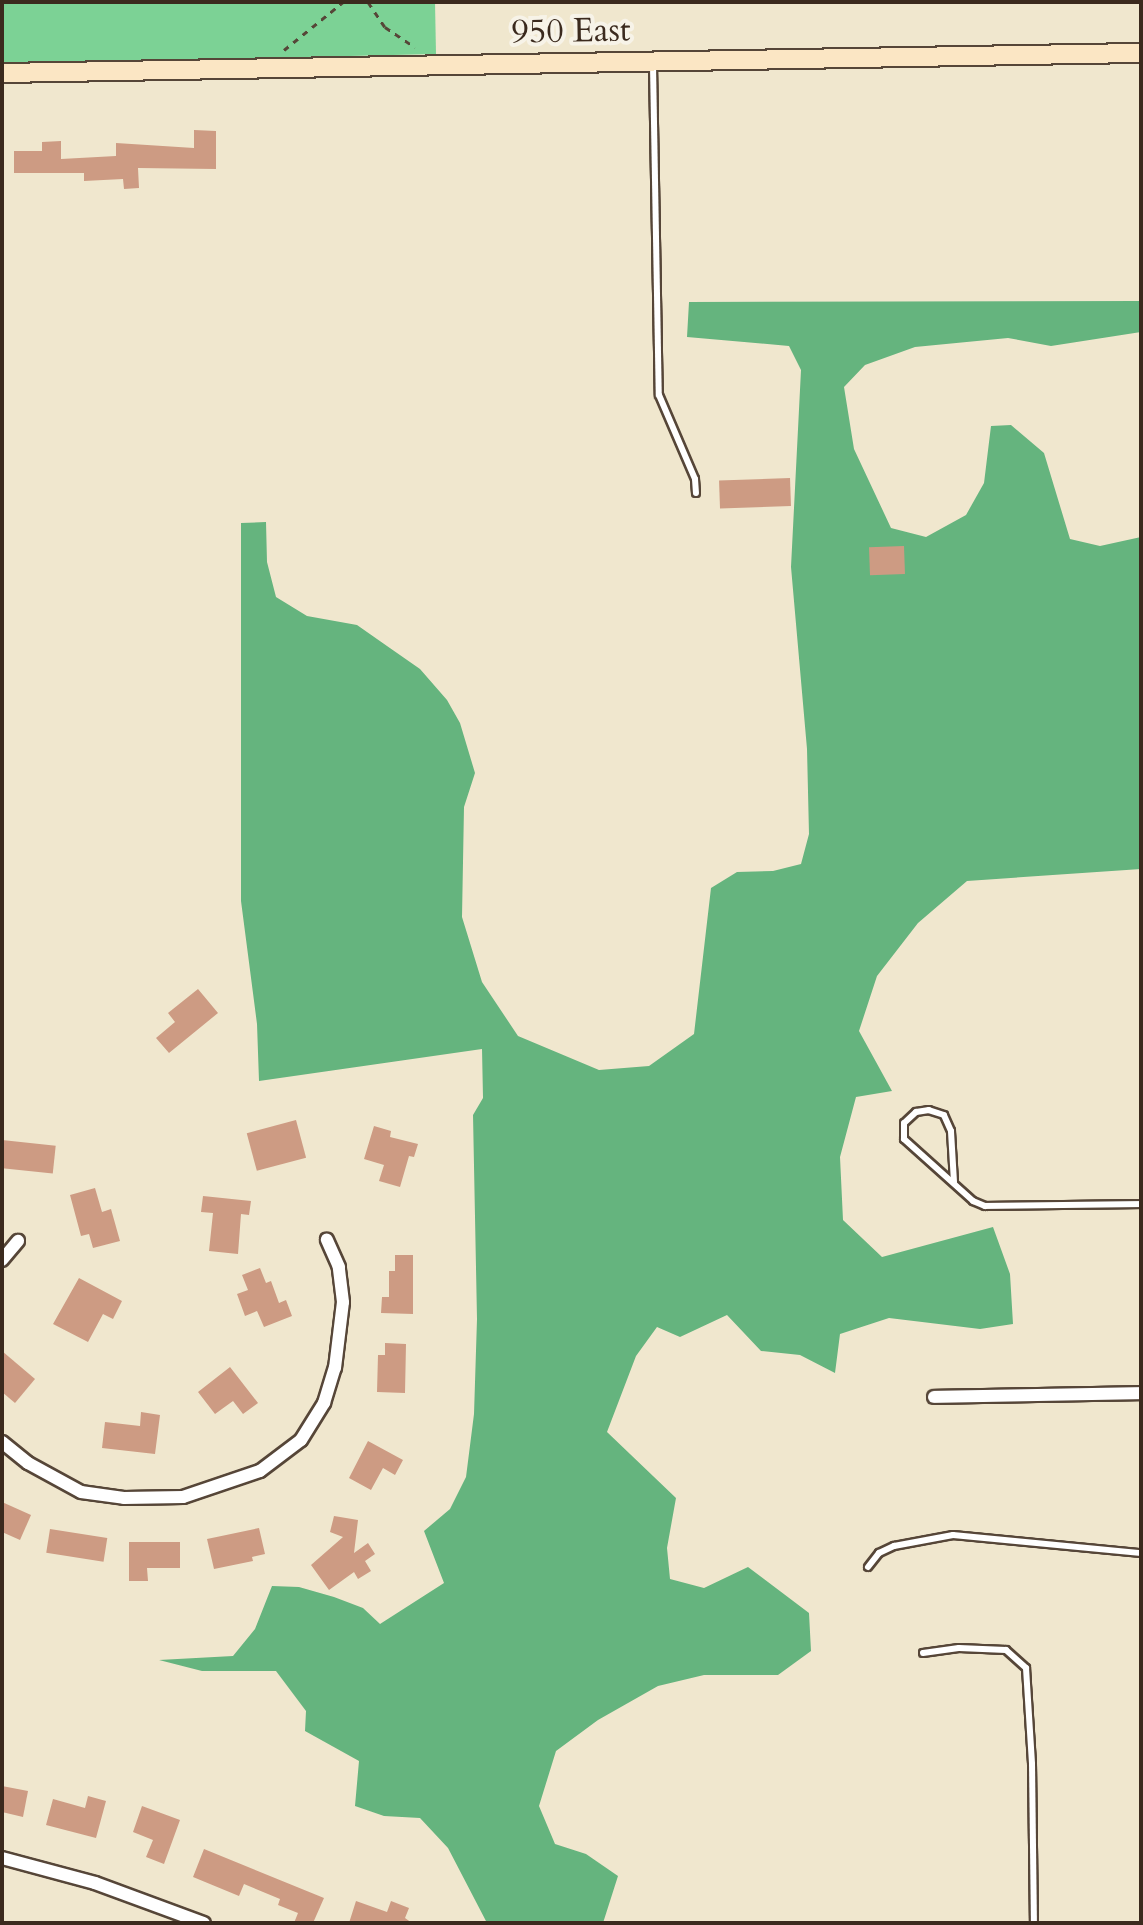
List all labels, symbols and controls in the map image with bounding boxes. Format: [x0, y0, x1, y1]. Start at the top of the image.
street label: 950 East [511, 10, 631, 52]

